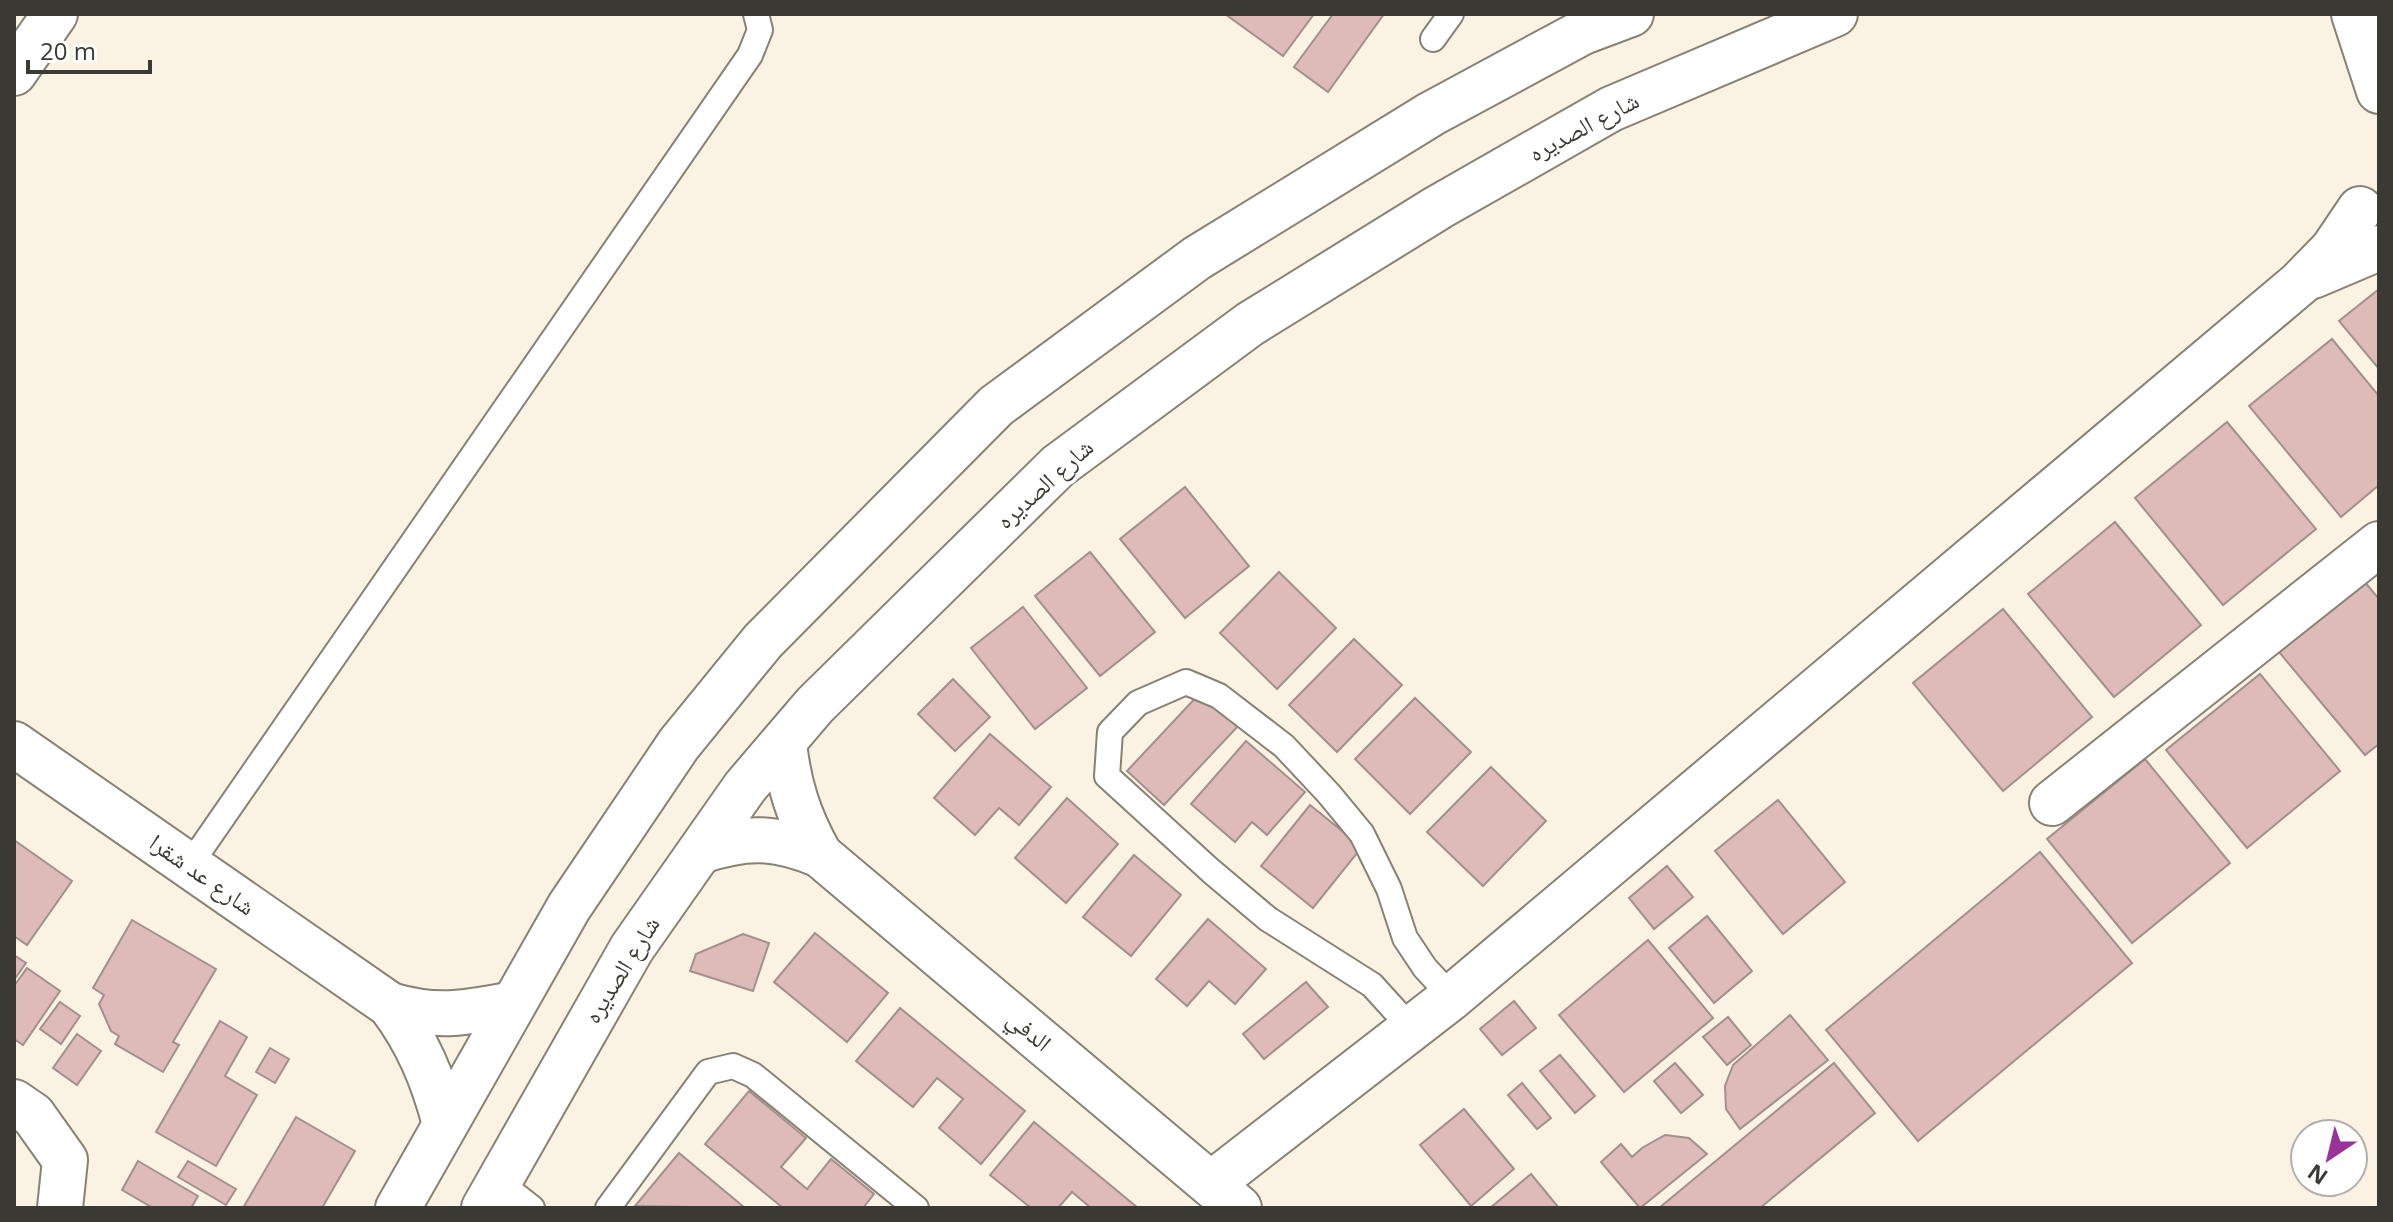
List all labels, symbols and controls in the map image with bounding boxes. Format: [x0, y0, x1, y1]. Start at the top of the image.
scale bar [28, 24, 150, 74]
text: 20 m [40, 34, 96, 67]
street label: شارع الصديره [1522, 83, 1644, 169]
street label: شارع الصديره [988, 430, 1100, 535]
street label: شارع عد شقرا [143, 825, 262, 922]
street label: شارع الصديره [575, 909, 667, 1029]
street label: الدفي [998, 1002, 1059, 1061]
north arrow [2289, 1118, 2369, 1198]
text: N [2301, 1158, 2333, 1193]

